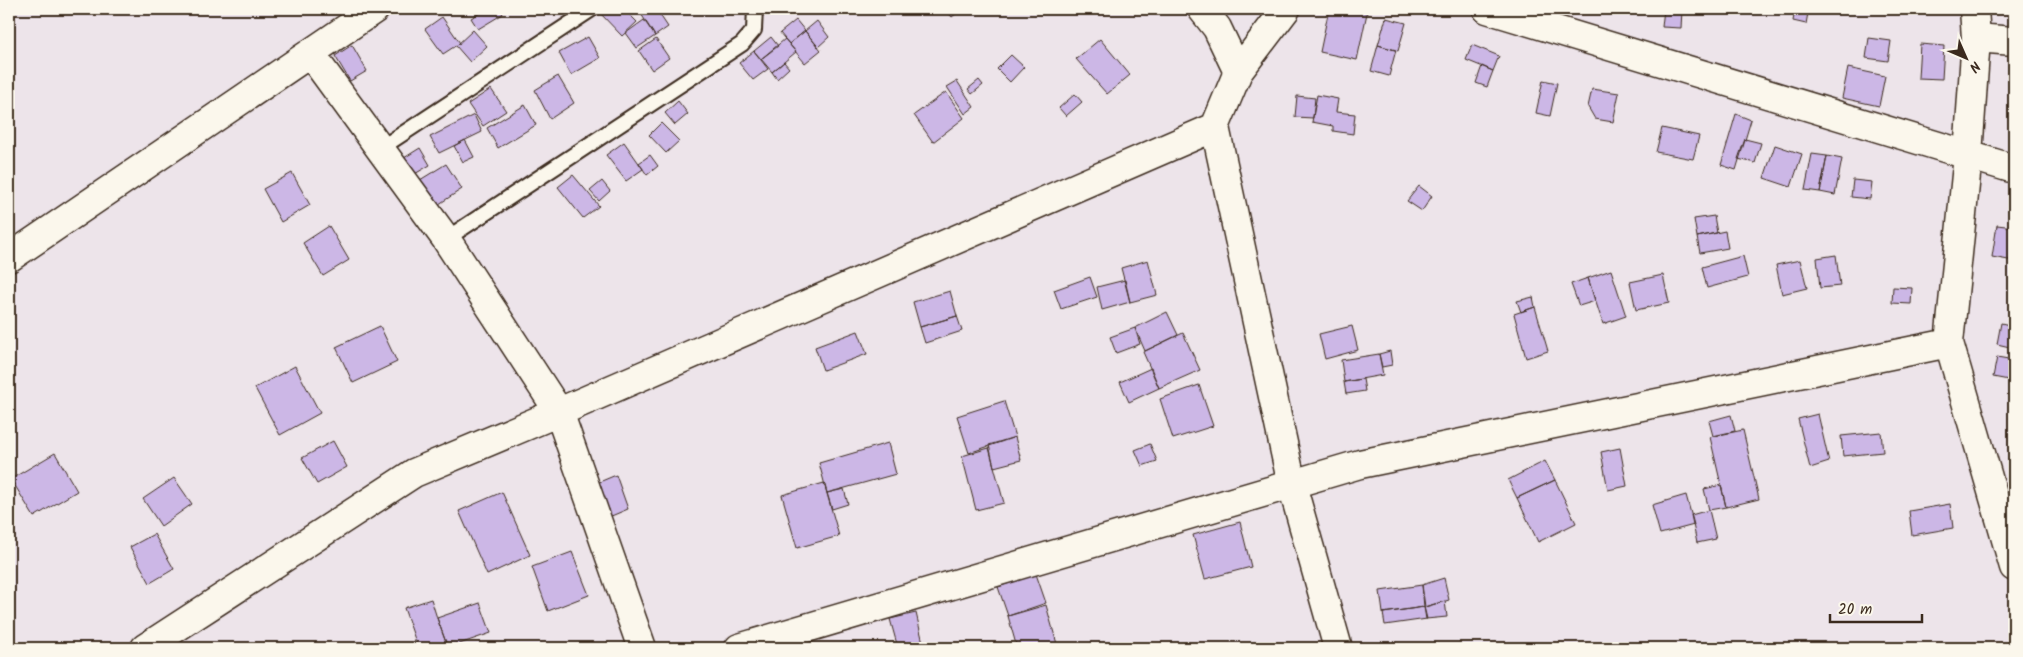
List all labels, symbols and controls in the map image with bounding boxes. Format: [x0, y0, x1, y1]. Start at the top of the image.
north arrow [1940, 32, 1990, 82]
text: N [1963, 56, 1985, 78]
scale bar [1830, 592, 1923, 624]
text: 20 m [1838, 598, 1872, 622]

